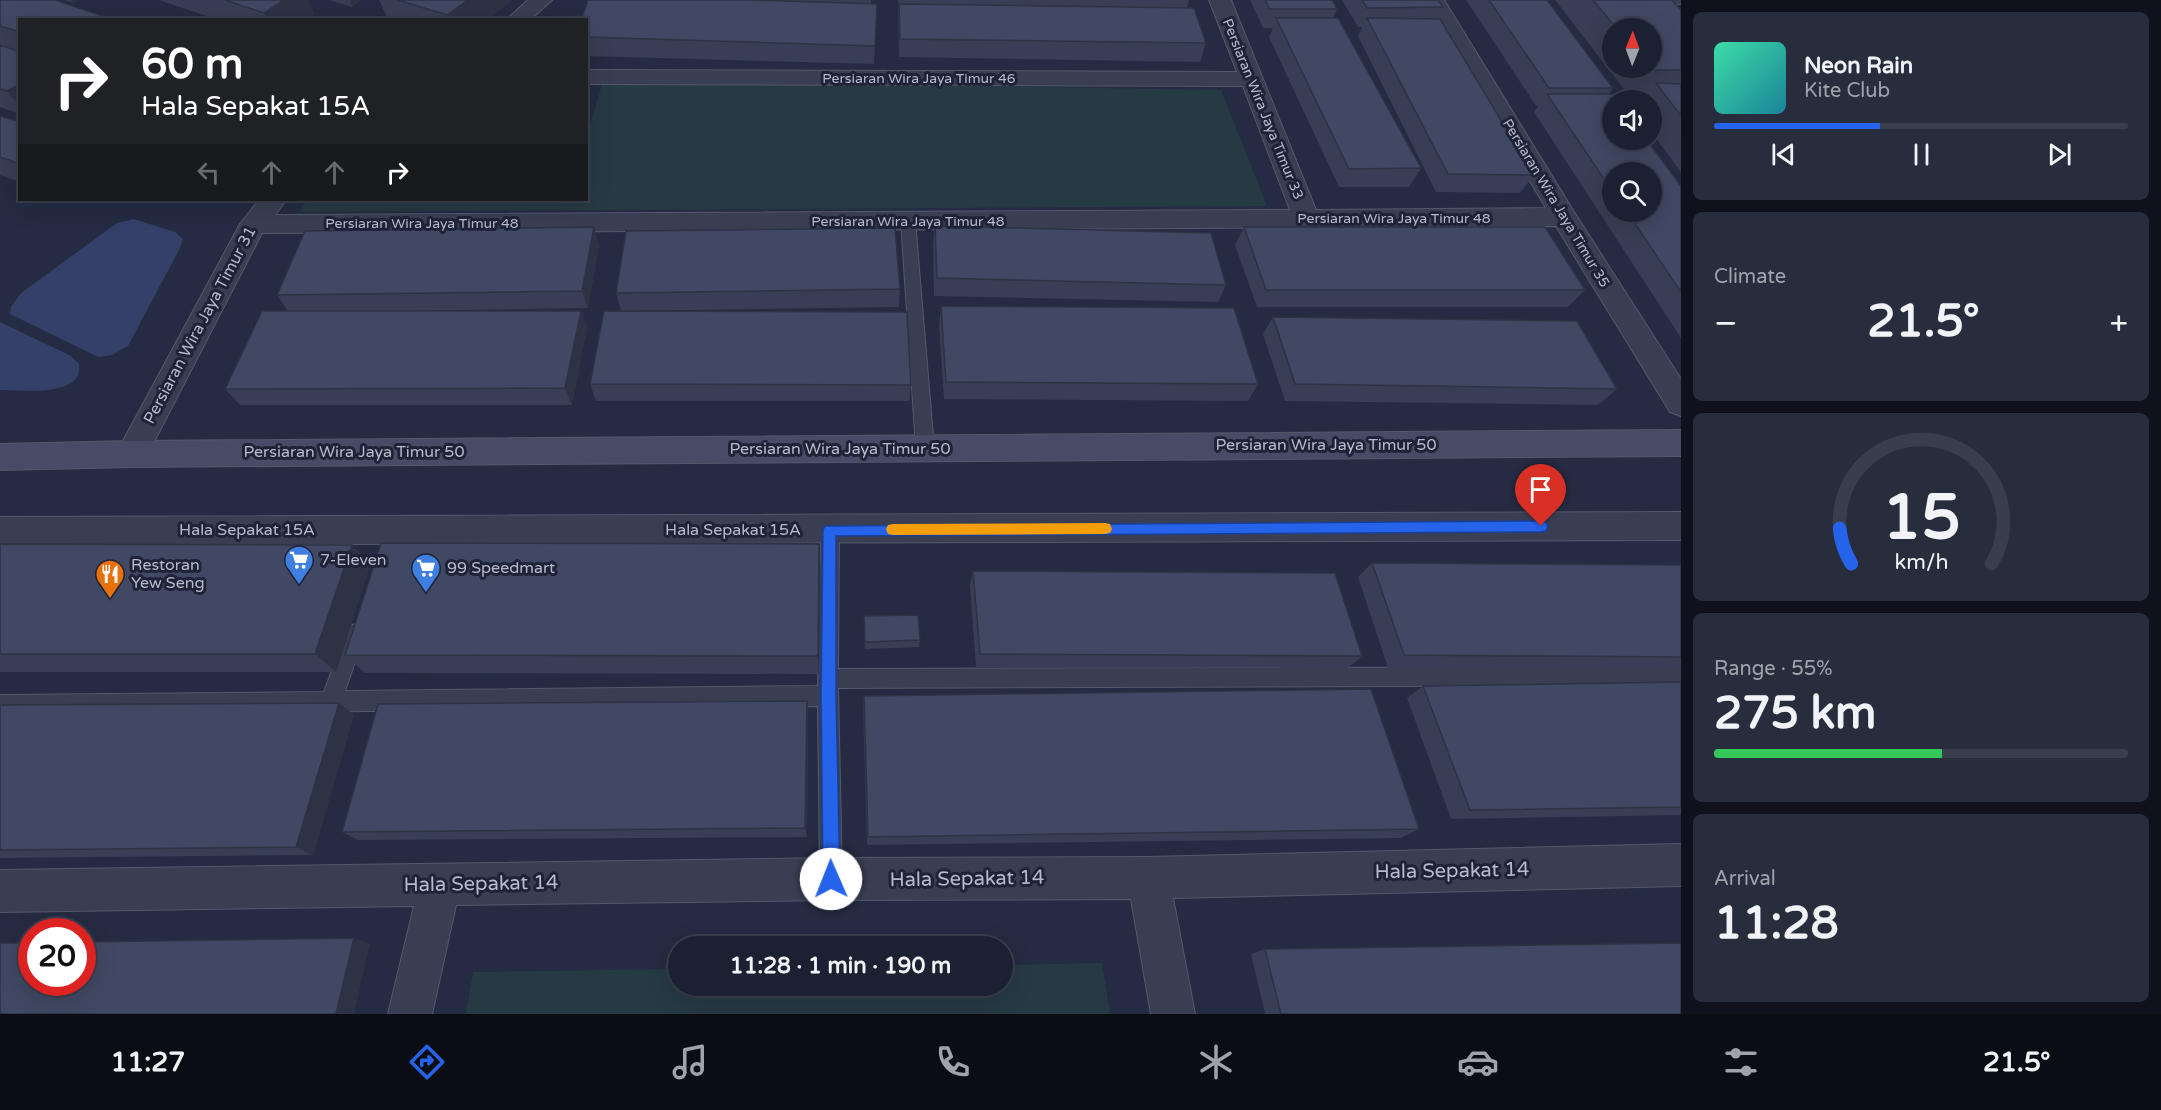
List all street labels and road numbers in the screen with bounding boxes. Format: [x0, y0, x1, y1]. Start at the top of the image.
street label: Persiaran Wira Jaya Timur 33 [1219, 16, 1307, 202]
street label: Persiaran Wira Jaya Timur 46 [822, 70, 1016, 87]
street label: Persiaran Wira Jaya Timur 35 [1499, 116, 1613, 290]
street label: Persiaran Wira Jaya Timur 48 [1297, 210, 1491, 227]
street label: Persiaran Wira Jaya Timur 48 [811, 213, 1005, 230]
street label: Persiaran Wira Jaya Timur 48 [325, 215, 519, 232]
street label: Persiaran Wira Jaya Timur 31 [139, 223, 261, 427]
street label: Persiaran Wira Jaya Timur 50 [1216, 435, 1436, 455]
street label: Persiaran Wira Jaya Timur 50 [730, 439, 950, 459]
street label: Persiaran Wira Jaya Timur 50 [244, 442, 464, 462]
street label: Hala Sepakat 15A [179, 520, 315, 540]
street label: Hala Sepakat 15A [665, 520, 801, 540]
street label: Hala Sepakat 14 [1374, 858, 1530, 884]
street label: Hala Sepakat 14 [889, 866, 1045, 892]
street label: Hala Sepakat 14 [403, 871, 559, 897]

